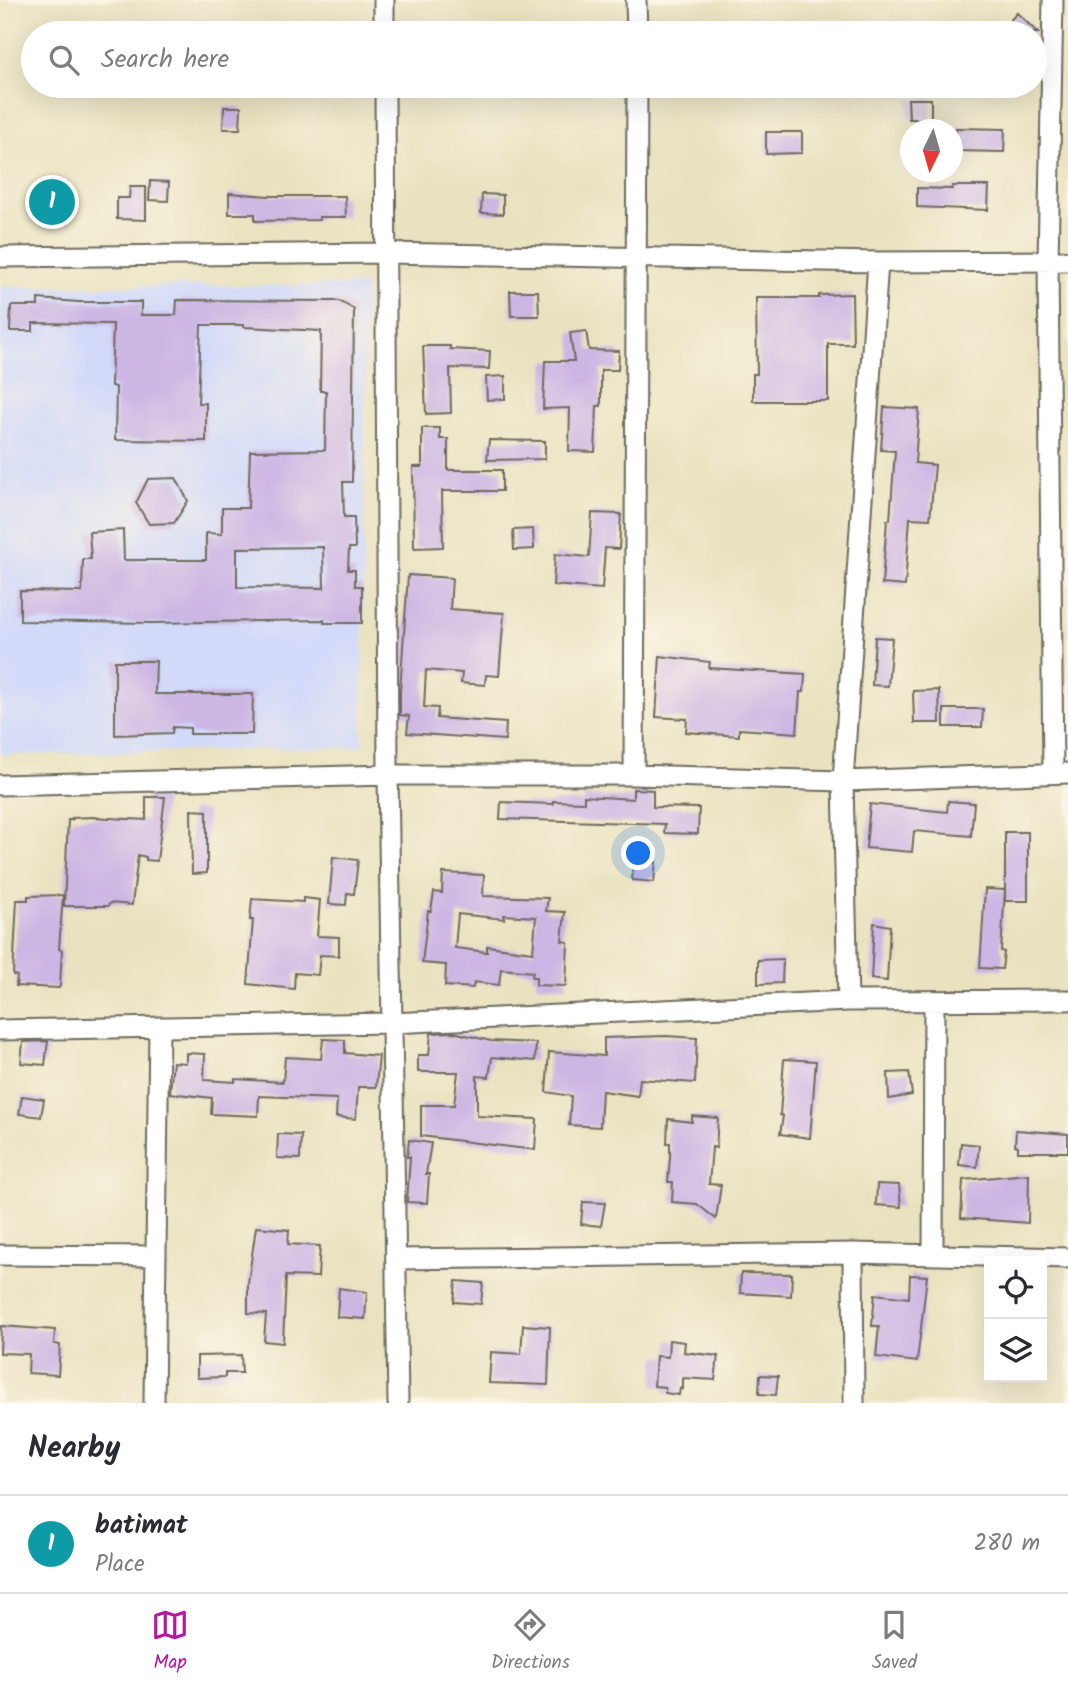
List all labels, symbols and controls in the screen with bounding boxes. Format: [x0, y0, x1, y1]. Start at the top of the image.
search box [21, 21, 1047, 98]
text: Search here [101, 39, 229, 81]
icon: search [45, 41, 83, 79]
north arrow [900, 119, 963, 182]
pin: 1 [29, 176, 75, 228]
your location [621, 836, 655, 870]
map controls [984, 1256, 1047, 1382]
button: locate [984, 1256, 1047, 1319]
button: layers [984, 1319, 1047, 1382]
text: Nearby [28, 1425, 120, 1473]
text: batimat [95, 1505, 188, 1547]
text: 1 [48, 1526, 54, 1562]
text: 280 m [974, 1526, 1040, 1562]
text: Place [95, 1547, 145, 1583]
tab: Map [151, 1606, 189, 1678]
tab: Directions [491, 1606, 570, 1678]
tab: Saved [872, 1606, 917, 1678]

